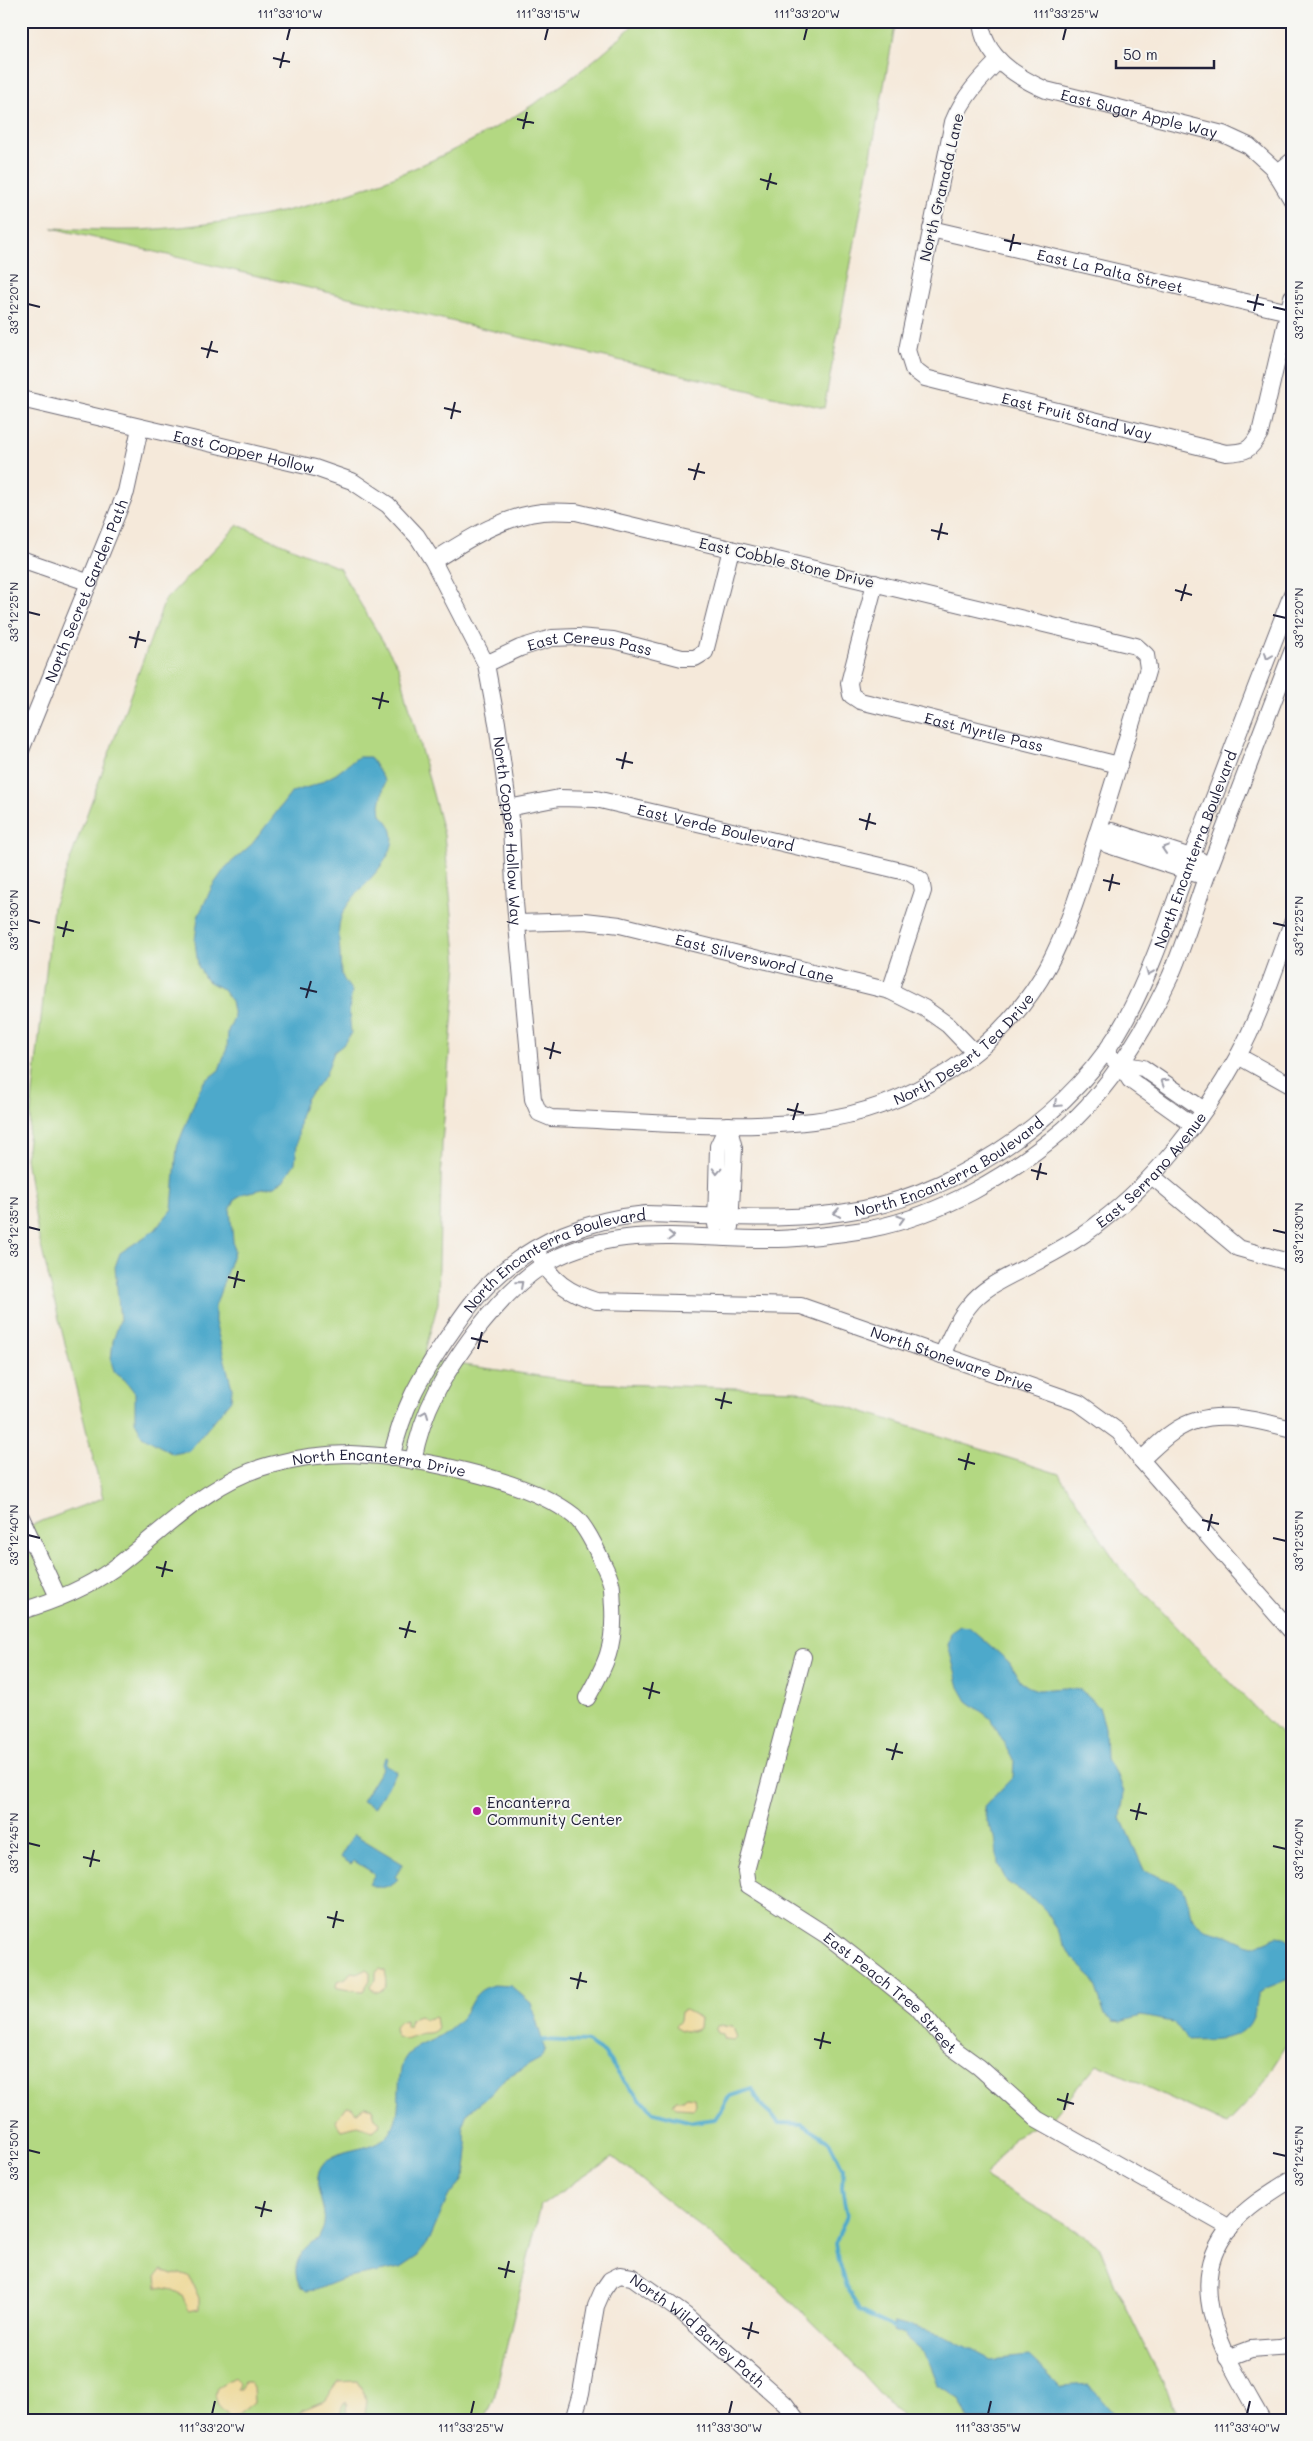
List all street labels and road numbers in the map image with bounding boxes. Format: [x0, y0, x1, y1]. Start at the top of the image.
street label: East Sugar Apple Way [1059, 84, 1220, 142]
street label: North Granada Lane [914, 111, 968, 263]
street label: East La Palta Street [1035, 244, 1185, 297]
street label: East Fruit Stand Way [1000, 388, 1155, 444]
street label: East Copper Hollow [171, 425, 316, 478]
street label: North Secret Garden Path [40, 496, 132, 685]
street label: East Cobble Stone Drive [697, 532, 877, 592]
street label: East Cereus Pass [525, 627, 654, 660]
street label: East Myrtle Pass [923, 707, 1045, 756]
street label: North Copper Hollow Way [489, 735, 527, 927]
street label: North Encanterra Boulevard [1149, 747, 1241, 951]
street label: East Verde Boulevard [635, 799, 796, 855]
street label: East Silversword Lane [673, 929, 836, 987]
street label: North Desert Tea Drive [890, 989, 1038, 1109]
street label: East Serrano Avenue [1092, 1108, 1210, 1232]
street label: North Encanterra Boulevard [853, 1112, 1048, 1220]
street label: North Encanterra Boulevard [458, 1204, 647, 1316]
street label: North Stoneware Drive [868, 1321, 1036, 1396]
street label: North Encanterra Drive [290, 1444, 468, 1481]
street label: East Peach Tree Street [820, 1927, 961, 2058]
street label: North Wild Barley Path [626, 2269, 769, 2391]

